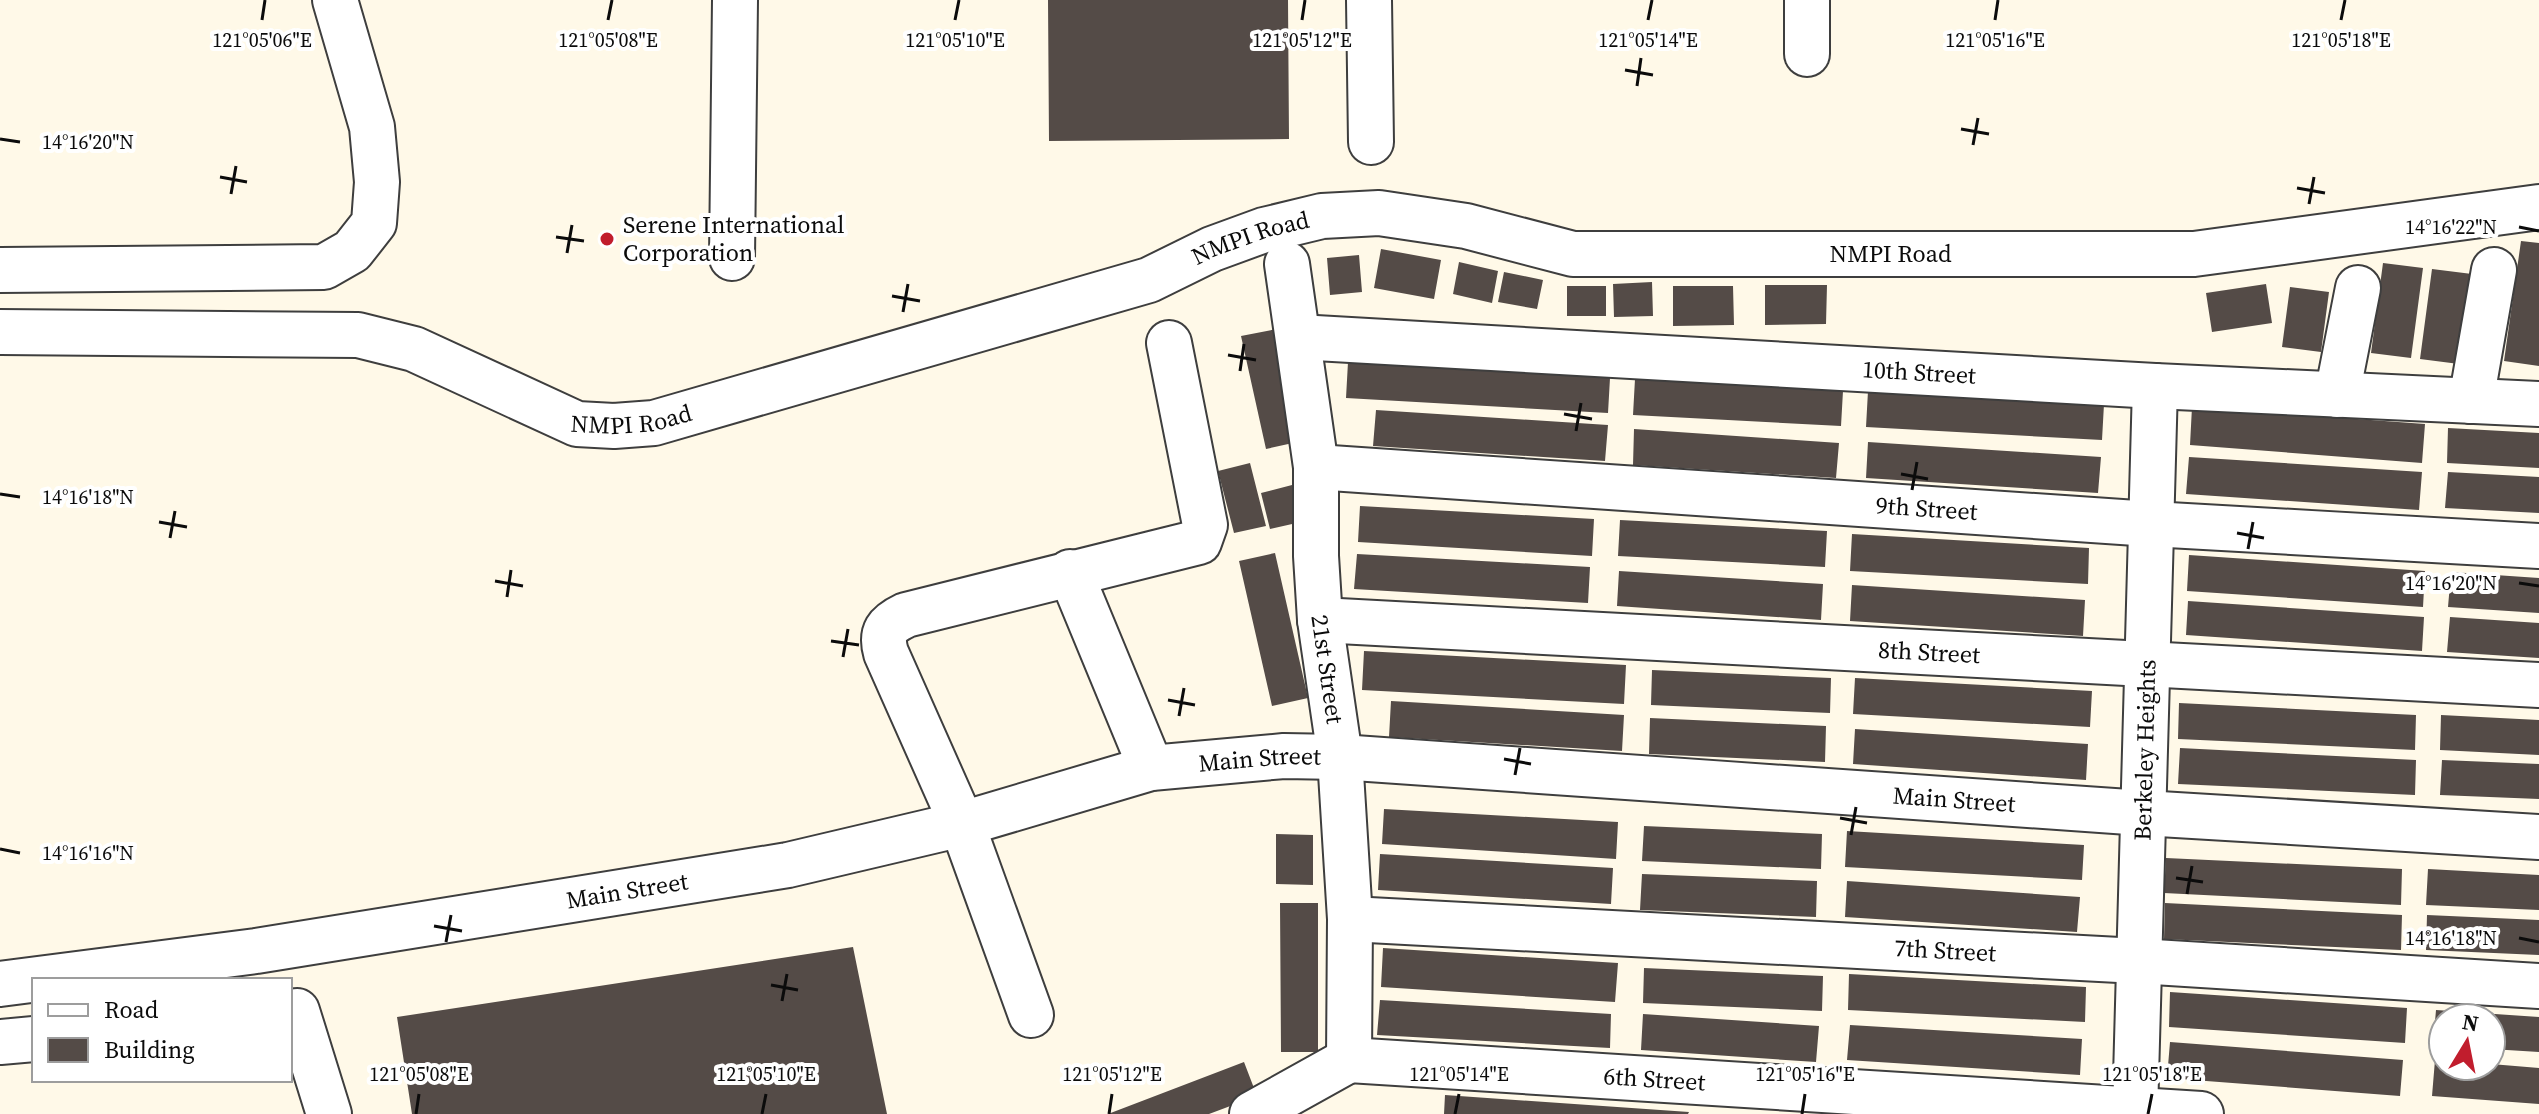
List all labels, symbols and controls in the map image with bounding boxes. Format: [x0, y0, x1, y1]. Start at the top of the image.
text: 121°05'06"E [212, 26, 312, 54]
text: 121°05'08"E [558, 26, 658, 54]
text: 121°05'10"E [905, 26, 1005, 54]
text: 121°05'12"E [1252, 26, 1352, 54]
text: 121°05'14"E [1598, 26, 1698, 54]
text: 121°05'16"E [1945, 26, 2045, 54]
text: 121°05'18"E [2291, 26, 2391, 54]
text: 14°16'20"N [42, 128, 134, 156]
street label: NMPI Road [1186, 203, 1313, 273]
place label: Serene International Corporation [623, 208, 844, 269]
text: 14°16'22"N [2405, 213, 2497, 241]
marker: Serene International Corporation [598, 230, 616, 248]
street label: NMPI Road [1829, 237, 1952, 270]
street label: 10th Street [1861, 352, 1977, 392]
street label: NMPI Road [570, 396, 696, 442]
text: 14°16'18"N [42, 483, 134, 511]
street label: 9th Street [1875, 488, 1979, 528]
text: 14°16'20"N [2405, 569, 2497, 597]
street label: 21st Street [1303, 612, 1352, 726]
street label: 8th Street [1877, 633, 1981, 671]
street label: Berkeley Heights [2126, 659, 2163, 841]
street label: Main Street [1197, 739, 1321, 780]
street label: Main Street [1892, 779, 2017, 820]
text: 14°16'16"N [42, 839, 134, 867]
street label: Main Street [564, 864, 690, 917]
text: 14°16'18"N [2405, 924, 2497, 952]
street label: 7th Street [1893, 931, 1997, 969]
legend [32, 978, 292, 1082]
text: Road [104, 993, 159, 1026]
north arrow [2427, 1002, 2507, 1082]
text: N [2460, 1006, 2481, 1038]
text: Building [104, 1033, 195, 1066]
street label: 6th Street [1603, 1059, 1707, 1099]
text: 121°05'08"E [369, 1060, 469, 1088]
text: 121°05'10"E [716, 1060, 816, 1088]
text: 121°05'12"E [1062, 1060, 1162, 1088]
text: 121°05'14"E [1409, 1060, 1509, 1088]
text: 121°05'16"E [1755, 1060, 1855, 1088]
text: 121°05'18"E [2102, 1060, 2202, 1088]

